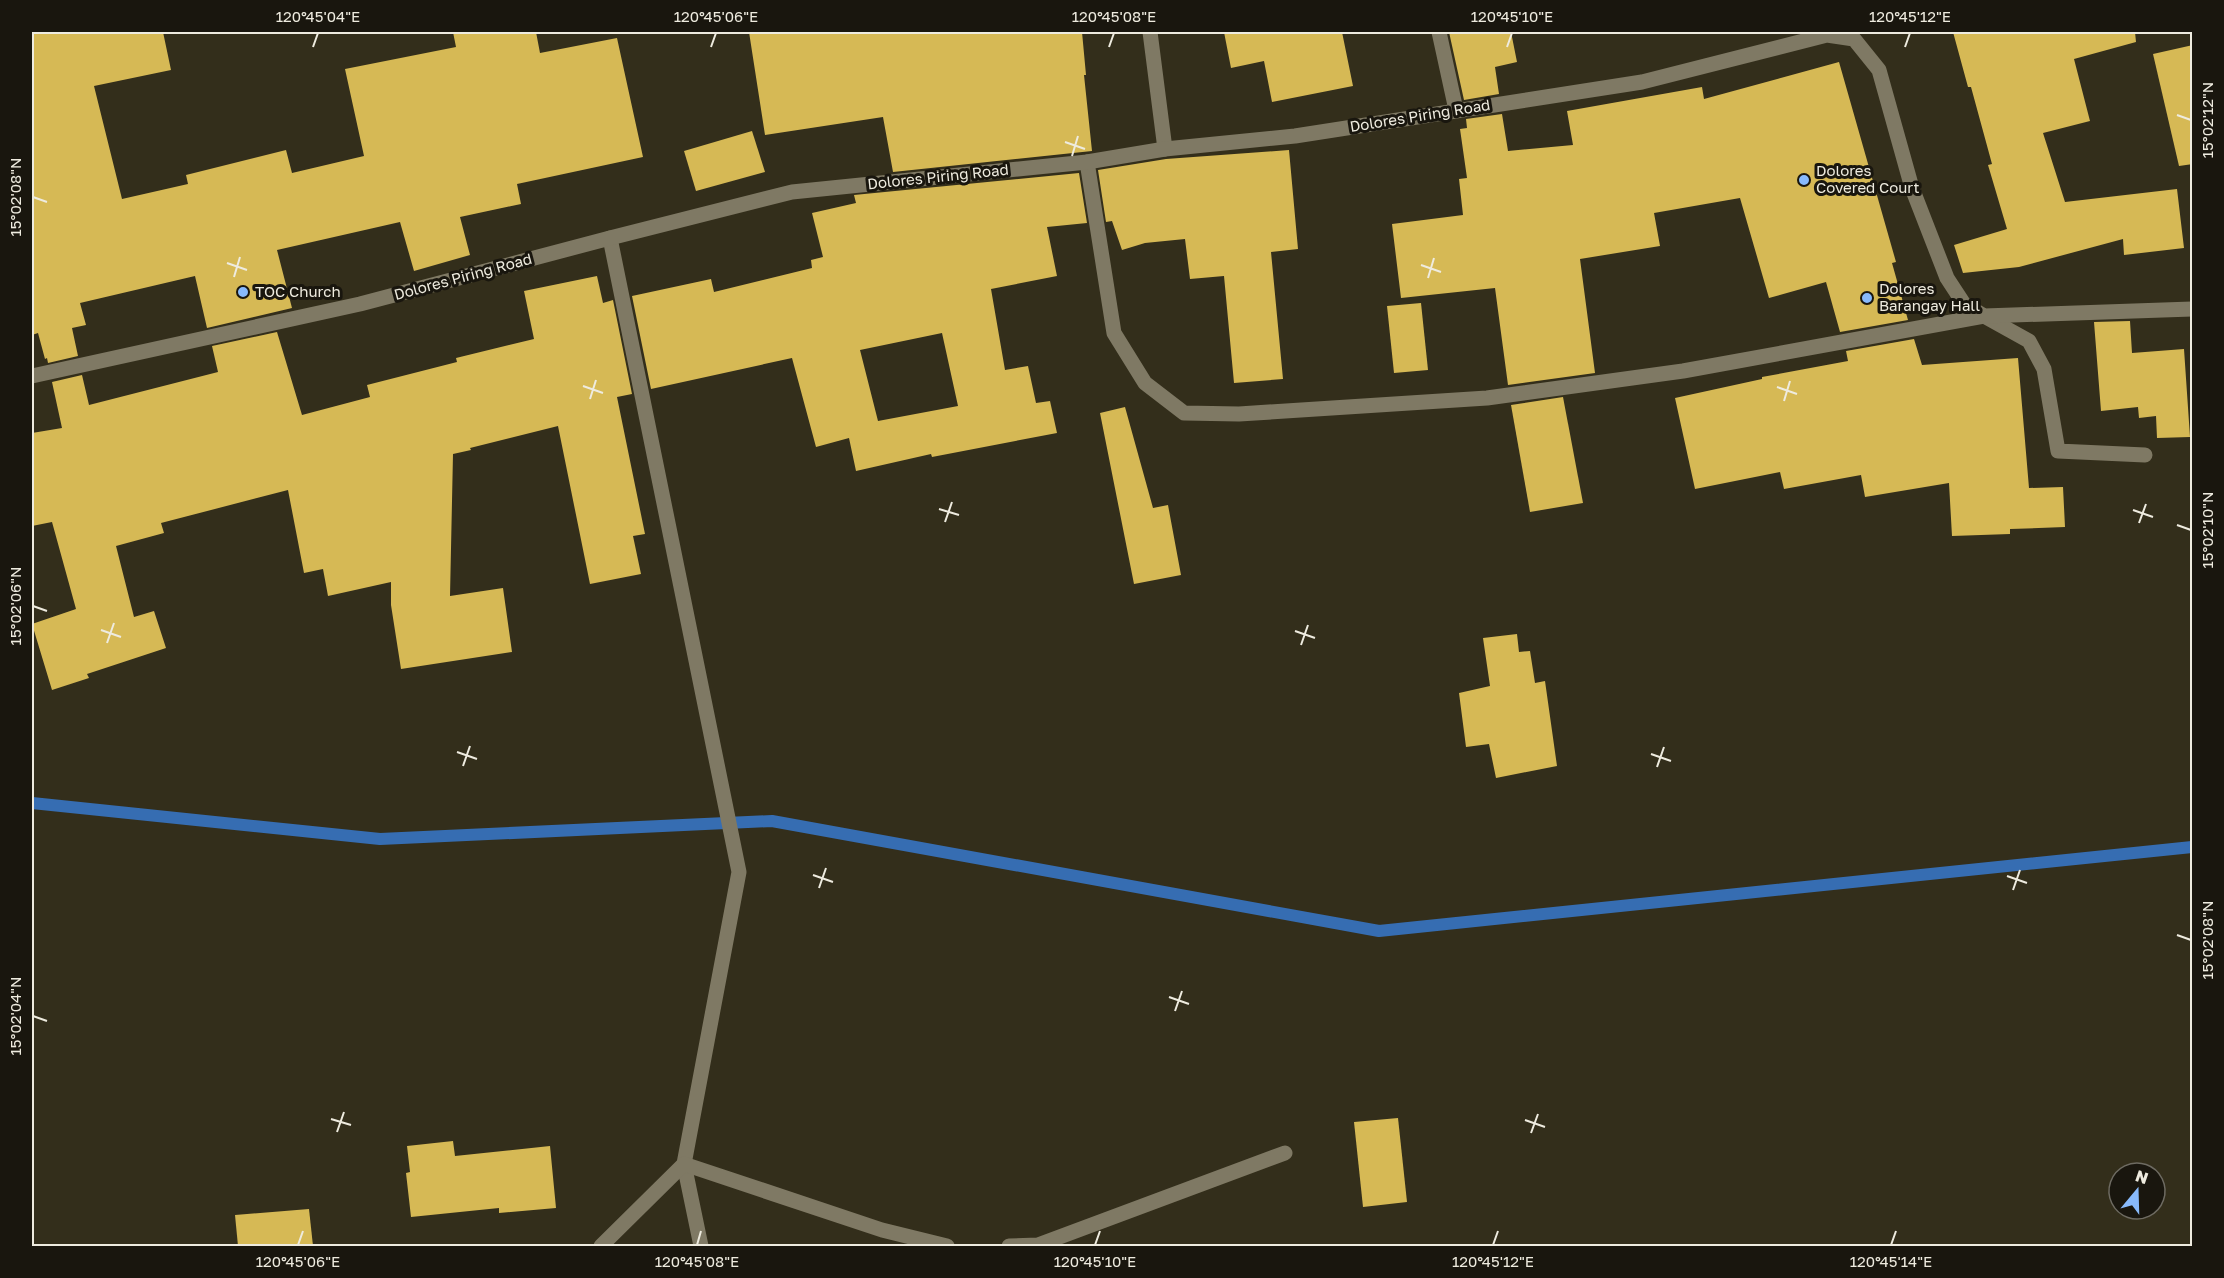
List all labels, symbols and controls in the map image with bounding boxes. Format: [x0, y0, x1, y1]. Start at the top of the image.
text: 120°45'04"E [276, 7, 360, 25]
text: 120°45'06"E [674, 7, 758, 25]
text: 120°45'08"E [1072, 7, 1156, 25]
text: 120°45'10"E [1471, 7, 1553, 25]
text: 120°45'12"E [1869, 7, 1951, 25]
text: 15°02'12"N [2198, 82, 2216, 158]
street label: Dolores Piring Road [1348, 95, 1491, 135]
text: 15°02'08"N [6, 158, 24, 236]
street label: Dolores Piring Road [866, 160, 1009, 192]
place label: Dolores Covered Court [1816, 161, 1920, 196]
marker: Dolores Covered Court [1797, 173, 1811, 187]
street label: Dolores Piring Road [392, 249, 534, 303]
place label: Dolores Barangay Hall [1879, 279, 1980, 314]
place label: TOC Church [255, 282, 341, 300]
marker: TOC Church [236, 285, 250, 299]
marker: Dolores Barangay Hall [1860, 291, 1874, 305]
text: 15°02'10"N [2198, 492, 2216, 568]
text: 15°02'06"N [6, 567, 24, 645]
text: 15°02'08"N [2198, 901, 2216, 979]
text: 15°02'04"N [6, 977, 24, 1055]
north arrow [2107, 1161, 2167, 1221]
text: N [2133, 1165, 2151, 1188]
text: 120°45'06"E [256, 1252, 340, 1270]
text: 120°45'08"E [655, 1252, 739, 1270]
text: 120°45'10"E [1054, 1252, 1136, 1270]
text: 120°45'12"E [1452, 1252, 1534, 1270]
text: 120°45'14"E [1850, 1252, 1932, 1270]

